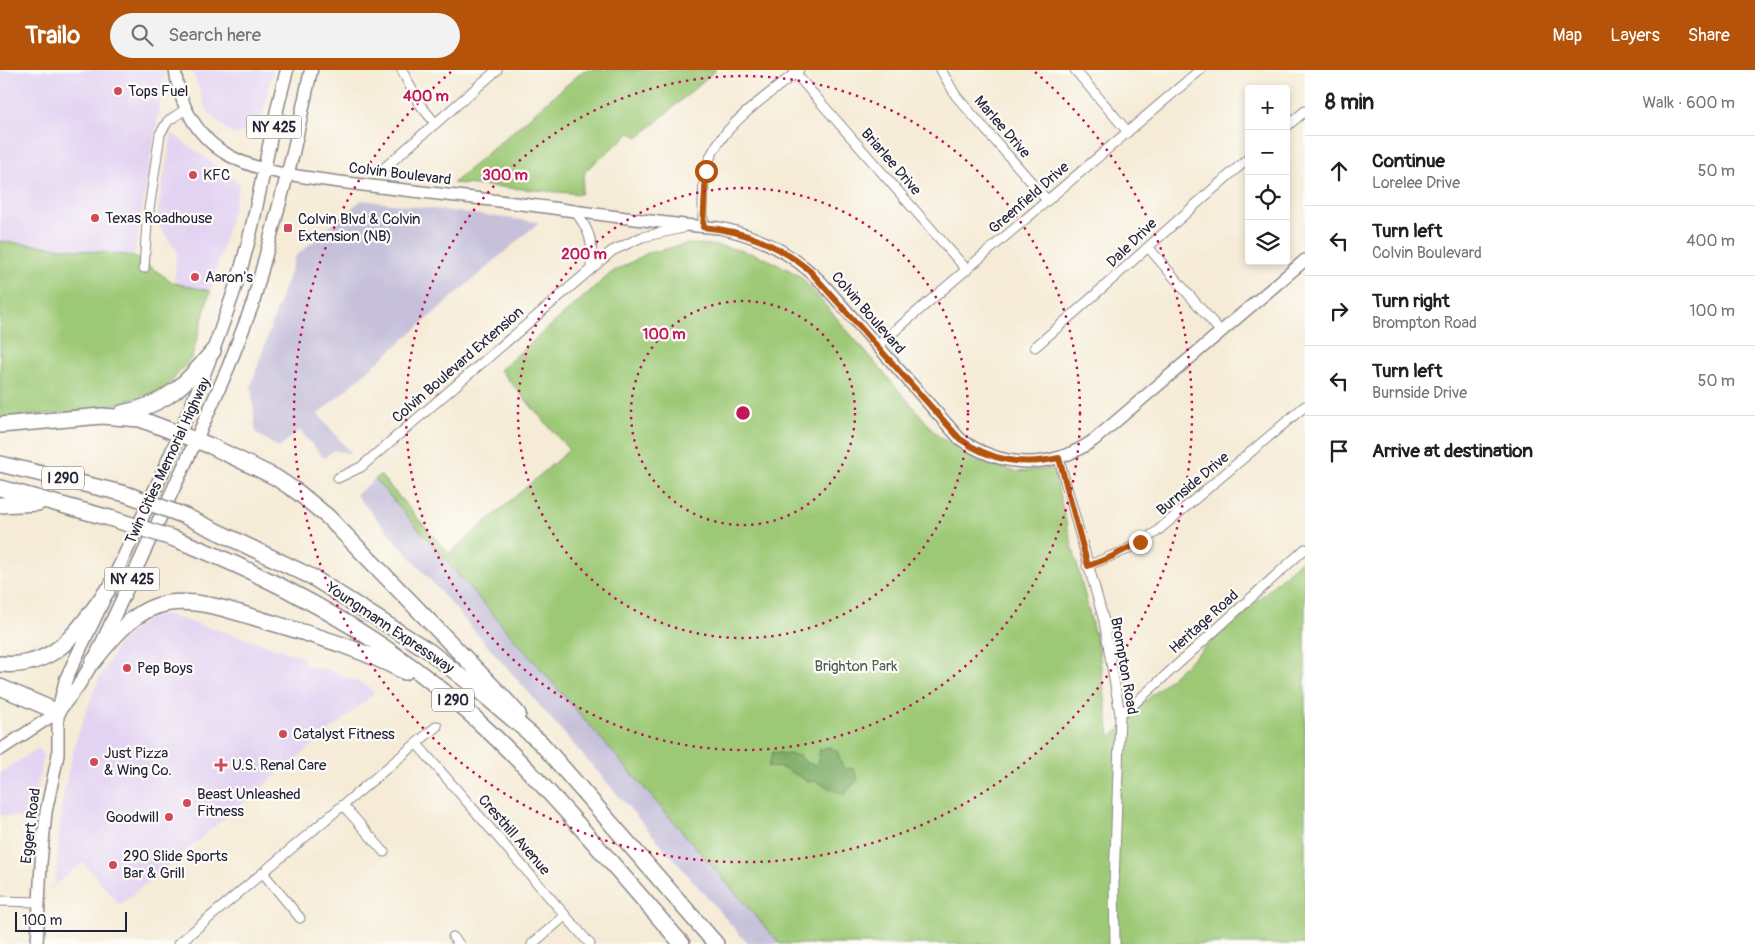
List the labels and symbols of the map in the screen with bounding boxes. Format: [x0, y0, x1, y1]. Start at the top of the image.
place label: Tops Fuel [128, 82, 188, 101]
marker: Tops Fuel [112, 85, 124, 97]
text: 400 m [403, 87, 449, 106]
street label: Marlee Drive [970, 92, 1035, 163]
road number: NY 425 [246, 116, 302, 138]
street label: Briarlee Drive [857, 125, 926, 200]
street label: Colvin Boulevard [348, 158, 452, 190]
street label: Greenfield Drive [985, 158, 1074, 238]
route start [695, 160, 718, 183]
place label: KFC [203, 166, 230, 185]
text: 300 m [482, 166, 528, 185]
marker: KFC [187, 169, 199, 181]
place label: Texas Roadhouse [105, 209, 213, 228]
place label: Colvin Blvd & Colvin Extension (NB) [298, 210, 421, 246]
marker: Texas Roadhouse [89, 212, 101, 224]
street label: Dale Drive [1103, 214, 1162, 272]
marker: Colvin Blvd & Colvin Extension (NB) [282, 222, 294, 234]
text: 200 m [561, 245, 607, 264]
place label: Aaron's [205, 268, 253, 287]
street label: Colvin Boulevard [827, 268, 909, 358]
marker: Aaron's [189, 271, 201, 283]
street label: Colvin Boulevard Extension [388, 303, 528, 427]
text: 100 m [643, 325, 685, 344]
street label: Twin Cities Memorial Highway [121, 374, 215, 547]
centre of rings [734, 404, 752, 422]
street label: Burnside Drive [1153, 448, 1234, 520]
road number: I 290 [42, 466, 84, 489]
route end [1129, 531, 1152, 554]
road number: NY 425 [104, 568, 160, 590]
street label: Youngmann Expressway [322, 578, 458, 678]
street label: Heritage Road [1165, 586, 1243, 658]
street label: Brompton Road [1106, 616, 1142, 716]
park label: Brighton Park [814, 657, 898, 676]
place label: Pep Boys [137, 659, 193, 678]
marker: Pep Boys [121, 662, 133, 674]
road number: I 290 [432, 688, 474, 712]
place label: Catalyst Fitness [293, 725, 395, 744]
marker: Catalyst Fitness [277, 728, 289, 740]
place label: Just Pizza & Wing Co. [104, 744, 172, 780]
marker: Just Pizza & Wing Co. [88, 756, 100, 768]
place label: U.S. Renal Care [232, 756, 327, 775]
marker: U.S. Renal Care [214, 758, 228, 772]
place label: Beast Unleashed Fitness [197, 785, 301, 821]
street label: Eggert Road [17, 787, 45, 865]
street label: Cresthill Avenue [474, 791, 555, 880]
marker: Beast Unleashed Fitness [181, 797, 193, 809]
place label: Goodwill [106, 808, 159, 827]
marker: Goodwill [163, 811, 175, 823]
place label: 290 Slide Sports Bar & Grill [123, 847, 228, 883]
marker: 290 Slide Sports Bar & Grill [107, 859, 119, 871]
scale bar [15, 909, 128, 932]

